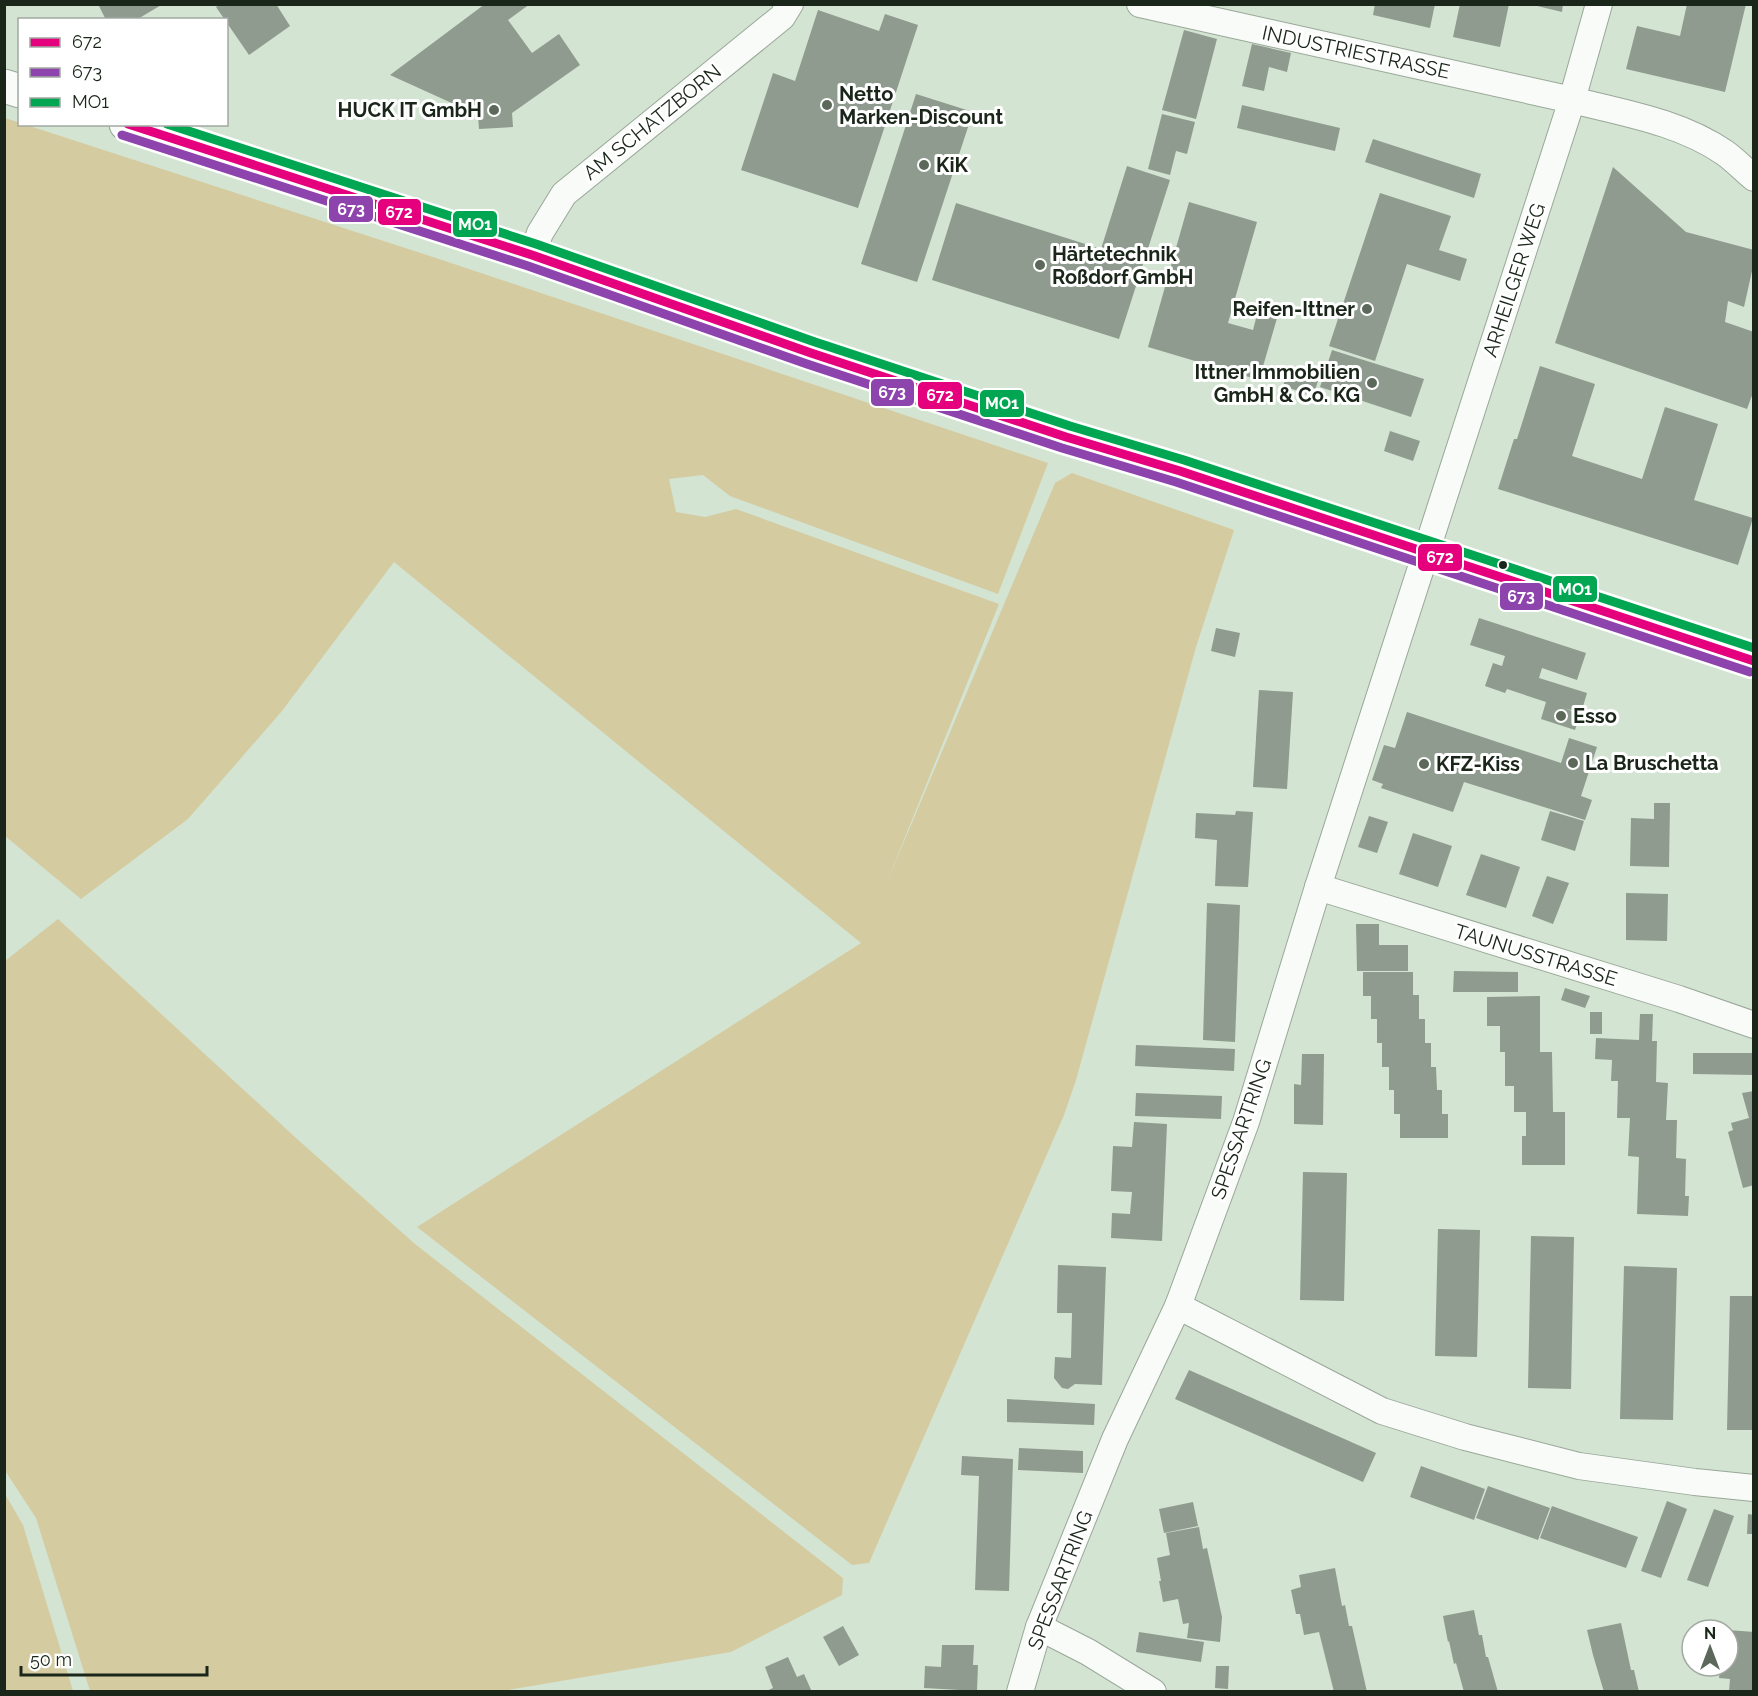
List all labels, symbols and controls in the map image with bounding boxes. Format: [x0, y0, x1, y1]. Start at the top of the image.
legend [18, 18, 228, 126]
street label: INDUSTRIESTRASSE [1260, 20, 1452, 84]
text: 672 [72, 31, 102, 52]
street label: AM SCHATZBORN [578, 59, 726, 185]
text: 673 [72, 61, 102, 82]
place label: Netto Marken-Discount [839, 82, 1003, 129]
text: MO1 [72, 91, 109, 112]
place label: HUCK IT GmbH [338, 98, 482, 122]
marker: Netto Marken-Discount [820, 98, 834, 112]
marker: HUCK IT GmbH [487, 103, 501, 117]
place label: KiK [936, 153, 968, 177]
marker: KiK [917, 158, 931, 172]
line badge: 673 [328, 195, 374, 223]
line badge: 672 [377, 198, 422, 226]
text: 673 [337, 200, 365, 219]
street label: ARHEILGER WEG [1478, 200, 1550, 360]
text: 672 [385, 203, 413, 222]
line badge: MO1 [452, 210, 498, 238]
text: MO1 [458, 215, 492, 234]
place label: Härtetechnik Roßdorf GmbH [1052, 242, 1193, 289]
marker: Härtetechnik Roßdorf GmbH [1033, 258, 1047, 272]
place label: Reifen-Ittner [1233, 297, 1355, 321]
marker: Reifen-Ittner [1360, 302, 1374, 316]
place label: Ittner Immobilien GmbH & Co. KG [1195, 360, 1360, 407]
marker: Ittner Immobilien GmbH & Co. KG [1365, 376, 1379, 390]
line badge: 673 [870, 378, 915, 407]
line badge: 672 [917, 381, 963, 410]
text: 673 [878, 383, 906, 402]
text: 672 [926, 386, 954, 405]
line badge: MO1 [979, 389, 1025, 418]
text: MO1 [985, 394, 1019, 413]
line badge: 672 [1417, 543, 1463, 572]
text: 672 [1426, 548, 1454, 567]
unlabelled marker [1497, 559, 1509, 571]
line badge: MO1 [1552, 575, 1598, 603]
text: MO1 [1558, 580, 1592, 599]
line badge: 673 [1499, 582, 1544, 611]
text: 673 [1507, 587, 1535, 606]
place label: Esso [1573, 704, 1617, 728]
marker: Esso [1554, 709, 1568, 723]
place label: La Bruschetta [1585, 751, 1719, 775]
place label: KFZ-Kiss [1436, 752, 1520, 776]
marker: La Bruschetta [1566, 756, 1580, 770]
marker: KFZ-Kiss [1417, 757, 1431, 771]
street label: TAUNUSSTRASSE [1452, 919, 1620, 991]
street label: SPESSARTRING [1206, 1056, 1276, 1202]
street label: SPESSARTRING [1022, 1507, 1098, 1653]
north arrow [1680, 1618, 1740, 1678]
text: N [1704, 1624, 1716, 1643]
scale bar [21, 1639, 207, 1677]
text: 50 m [30, 1649, 72, 1670]

